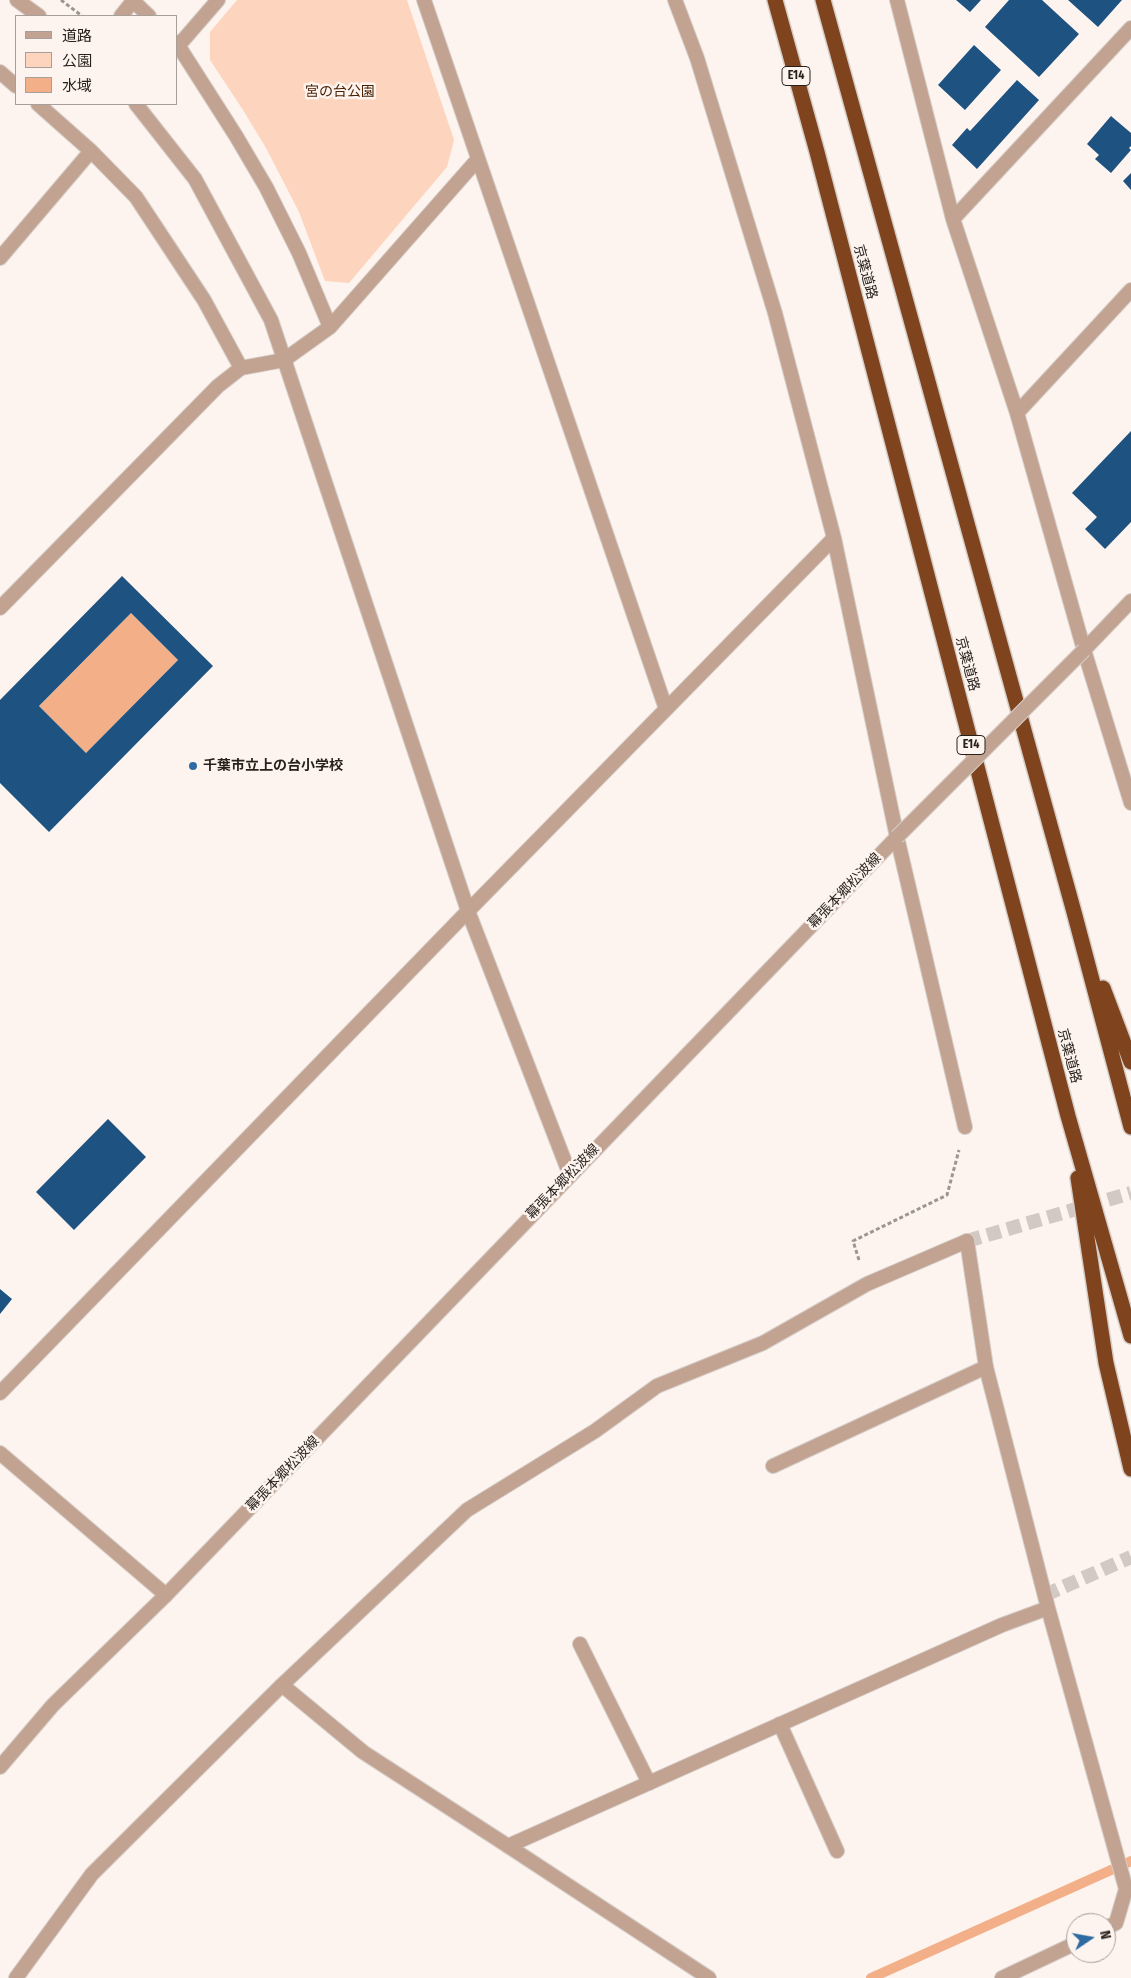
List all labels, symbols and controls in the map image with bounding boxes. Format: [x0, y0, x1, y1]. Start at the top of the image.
legend [15, 15, 178, 105]
text: 道路 [62, 27, 92, 45]
text: 公園 [62, 52, 92, 70]
road number: E14 [782, 66, 810, 85]
text: 水域 [62, 77, 92, 95]
park label: 宮の台公園 [305, 84, 375, 100]
street label: 京葉道路 [850, 243, 880, 301]
street label: 京葉道路 [952, 635, 982, 693]
road number: E14 [957, 736, 985, 754]
place label: 千葉市立上の台小学校 [203, 758, 343, 774]
marker: 千葉市立上の台小学校 [187, 760, 199, 772]
street label: 幕張本郷松波線 [805, 850, 885, 932]
street label: 京葉道路 [1054, 1027, 1084, 1085]
street label: 幕張本郷松波線 [523, 1141, 603, 1223]
street label: 幕張本郷松波線 [243, 1433, 323, 1515]
north arrow [1066, 1913, 1116, 1963]
text: N [1096, 1929, 1114, 1941]

